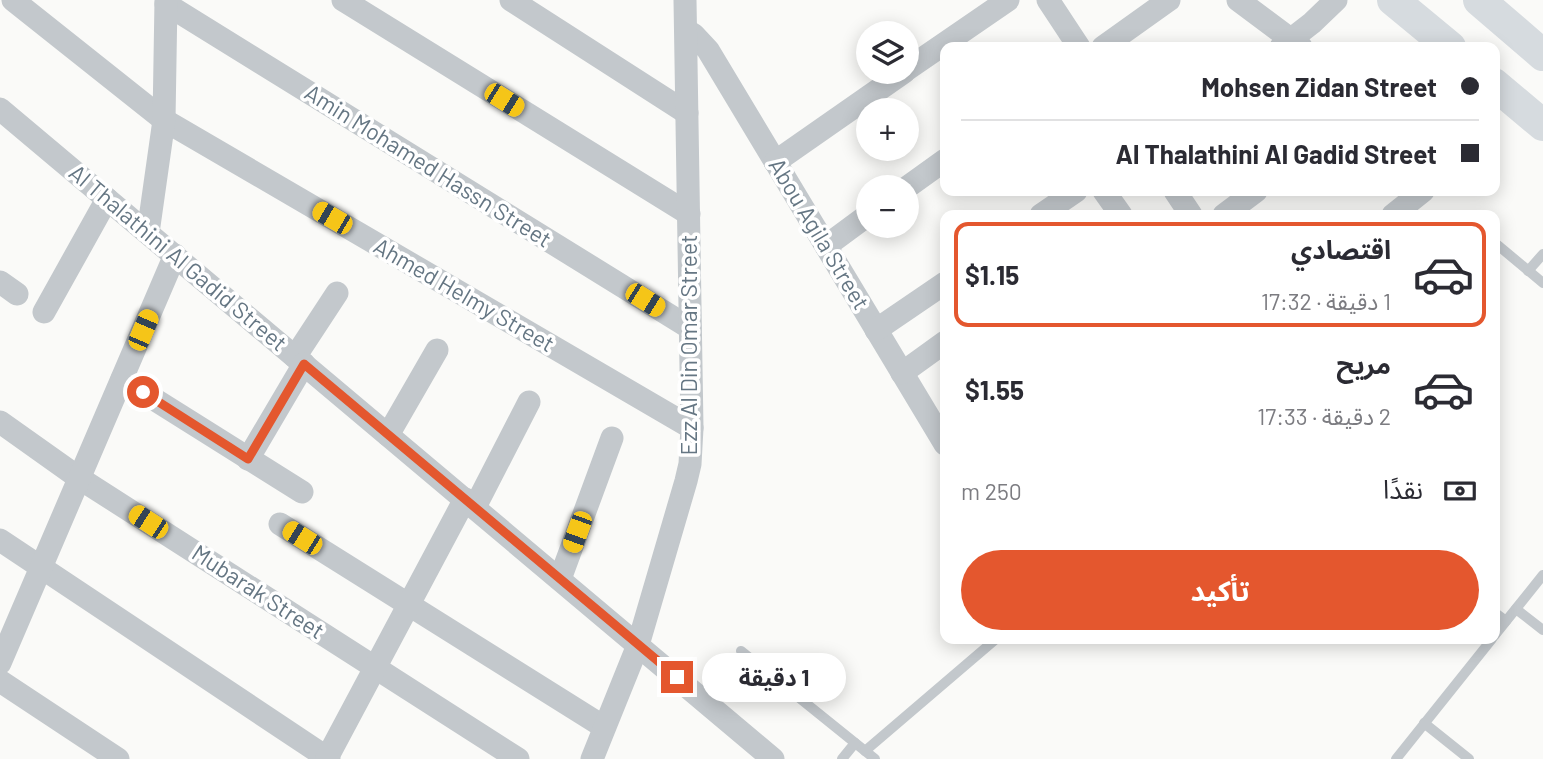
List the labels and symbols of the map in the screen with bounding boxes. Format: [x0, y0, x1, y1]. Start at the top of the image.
street label: Amin Mohamed Hassn Street [300, 78, 557, 253]
car [481, 80, 528, 120]
street label: Abou Agila Street [764, 153, 876, 314]
street label: Al Thalathini Al Gadid Street [64, 158, 293, 356]
car [309, 198, 356, 238]
street label: Ahmed Helmy Street [369, 231, 560, 357]
street label: Ezz Al Din Omar Street [674, 235, 702, 455]
car [622, 280, 669, 320]
car [126, 307, 161, 353]
route start [127, 376, 159, 408]
car [125, 502, 172, 542]
car [560, 509, 595, 555]
car [279, 518, 326, 558]
street label: Mubarak Street [187, 538, 330, 644]
callout: 1 دقيقة [702, 652, 845, 702]
route end [661, 661, 693, 693]

